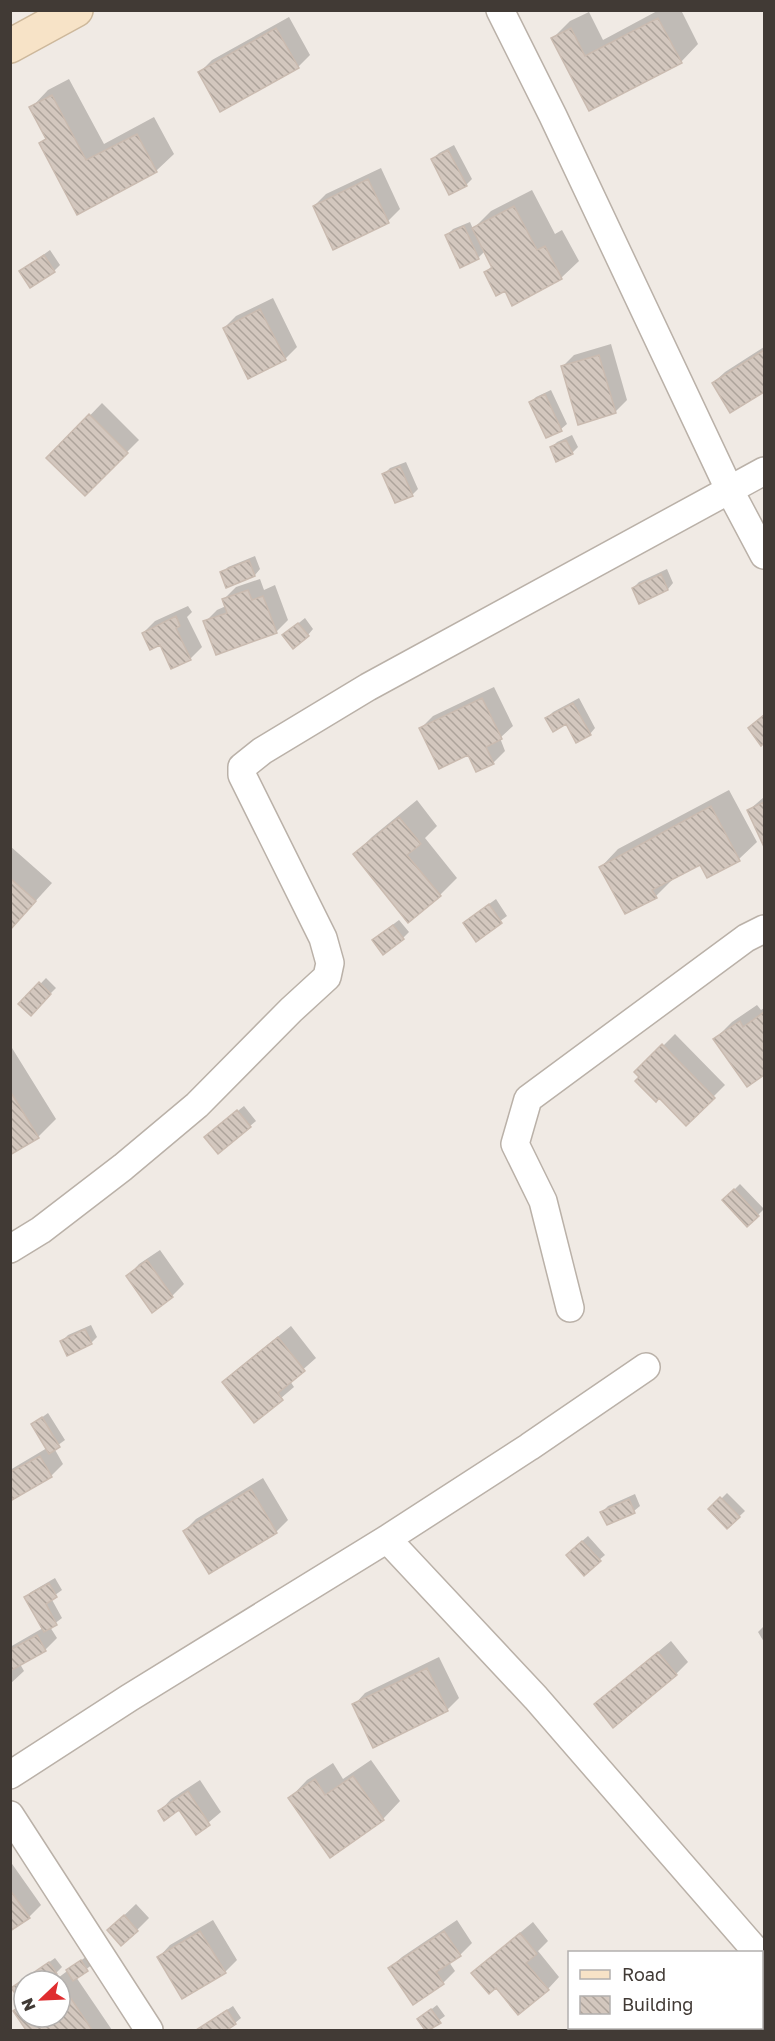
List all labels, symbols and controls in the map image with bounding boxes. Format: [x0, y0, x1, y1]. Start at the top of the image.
legend [568, 1951, 763, 2029]
text: Road [622, 1963, 666, 1985]
north arrow [12, 1969, 72, 2029]
text: Building [622, 1993, 693, 2015]
text: N [17, 1995, 40, 2014]

